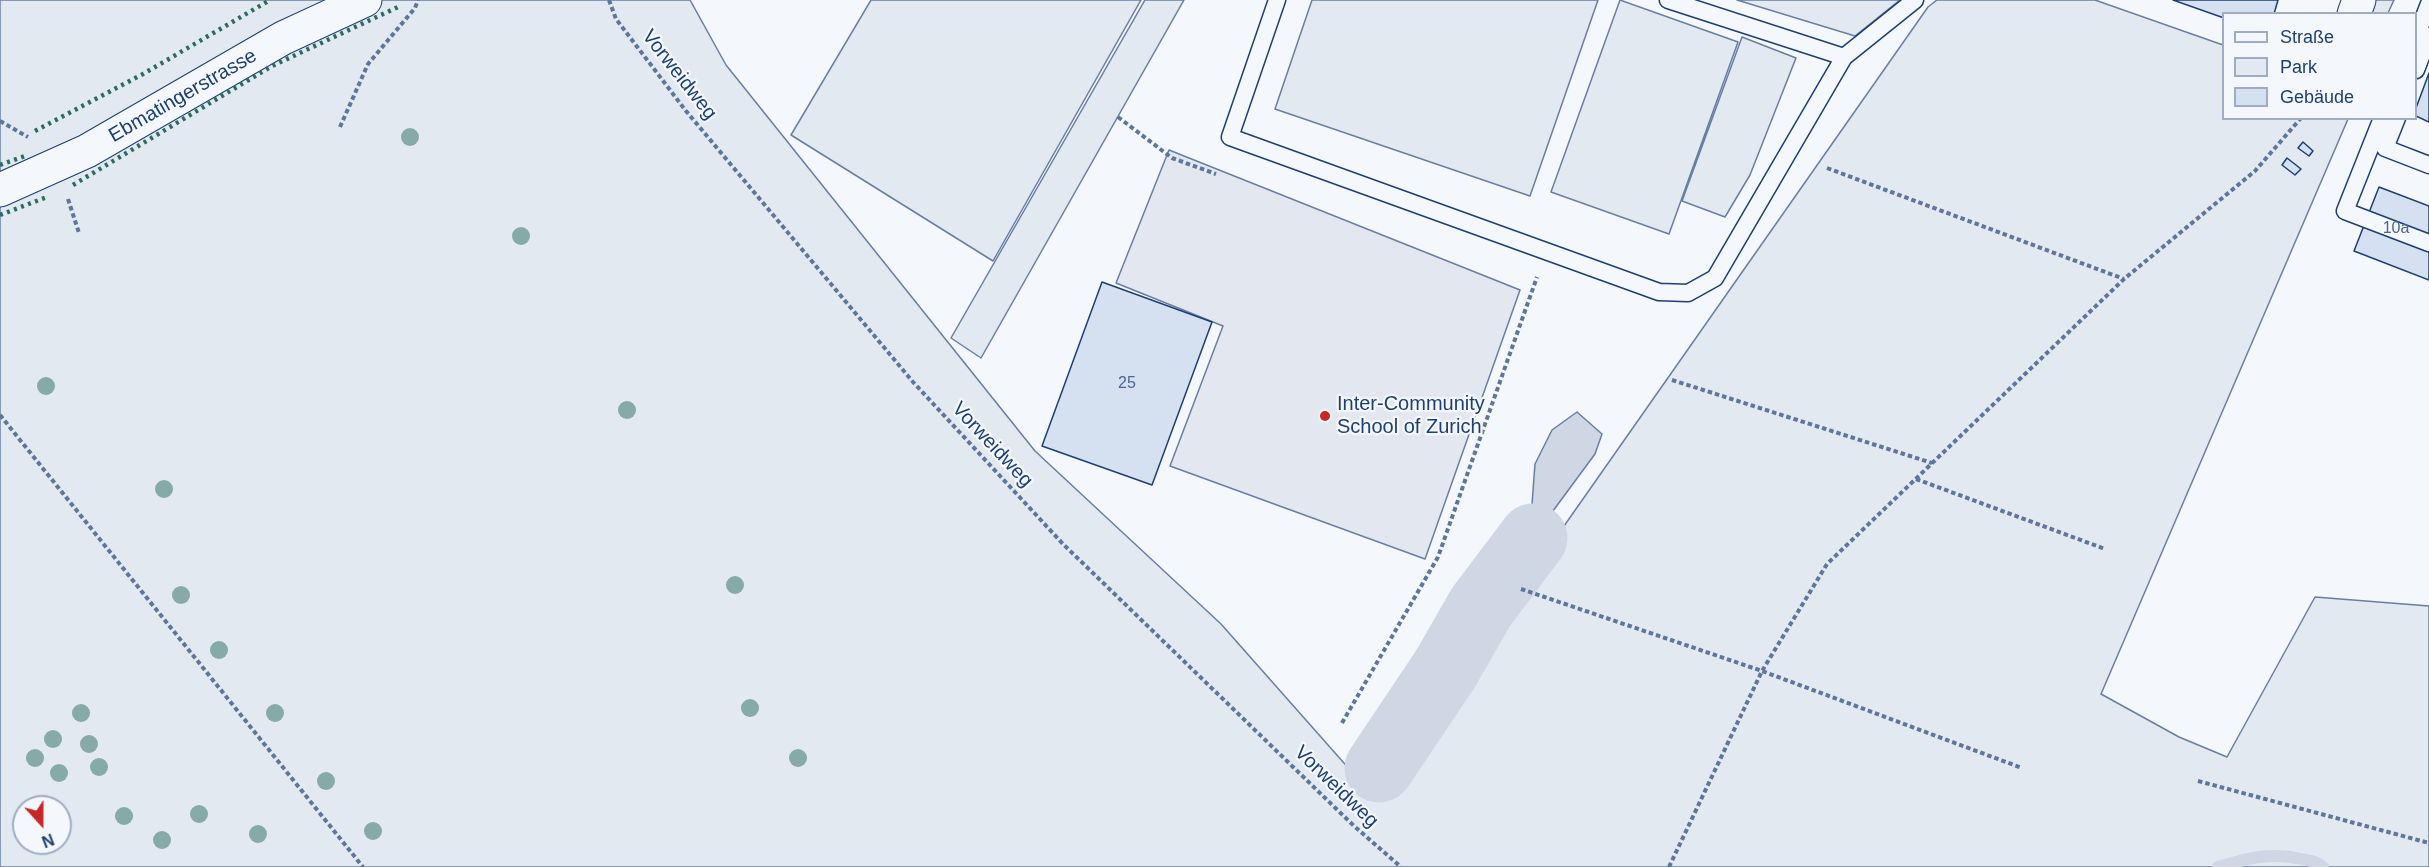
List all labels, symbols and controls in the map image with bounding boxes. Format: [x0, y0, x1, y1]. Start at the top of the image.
legend [2222, 12, 2417, 120]
street label: Vorweidweg [636, 25, 722, 125]
text: Straße [2280, 27, 2334, 47]
street label: Ebmatingerstrasse [105, 44, 261, 148]
text: Park [2280, 57, 2317, 77]
text: Gebäude [2280, 87, 2354, 107]
house number: 10a [2383, 219, 2409, 239]
house number: 25 [1118, 374, 1136, 394]
place label: Inter-Community School of Zurich [1337, 392, 1485, 439]
street label: Vorweidweg [946, 397, 1038, 493]
marker: Inter-Community School of Zurich [1318, 409, 1332, 423]
street label: Vorweidweg [1289, 741, 1383, 833]
north arrow [12, 795, 72, 855]
text: N [39, 830, 56, 850]

